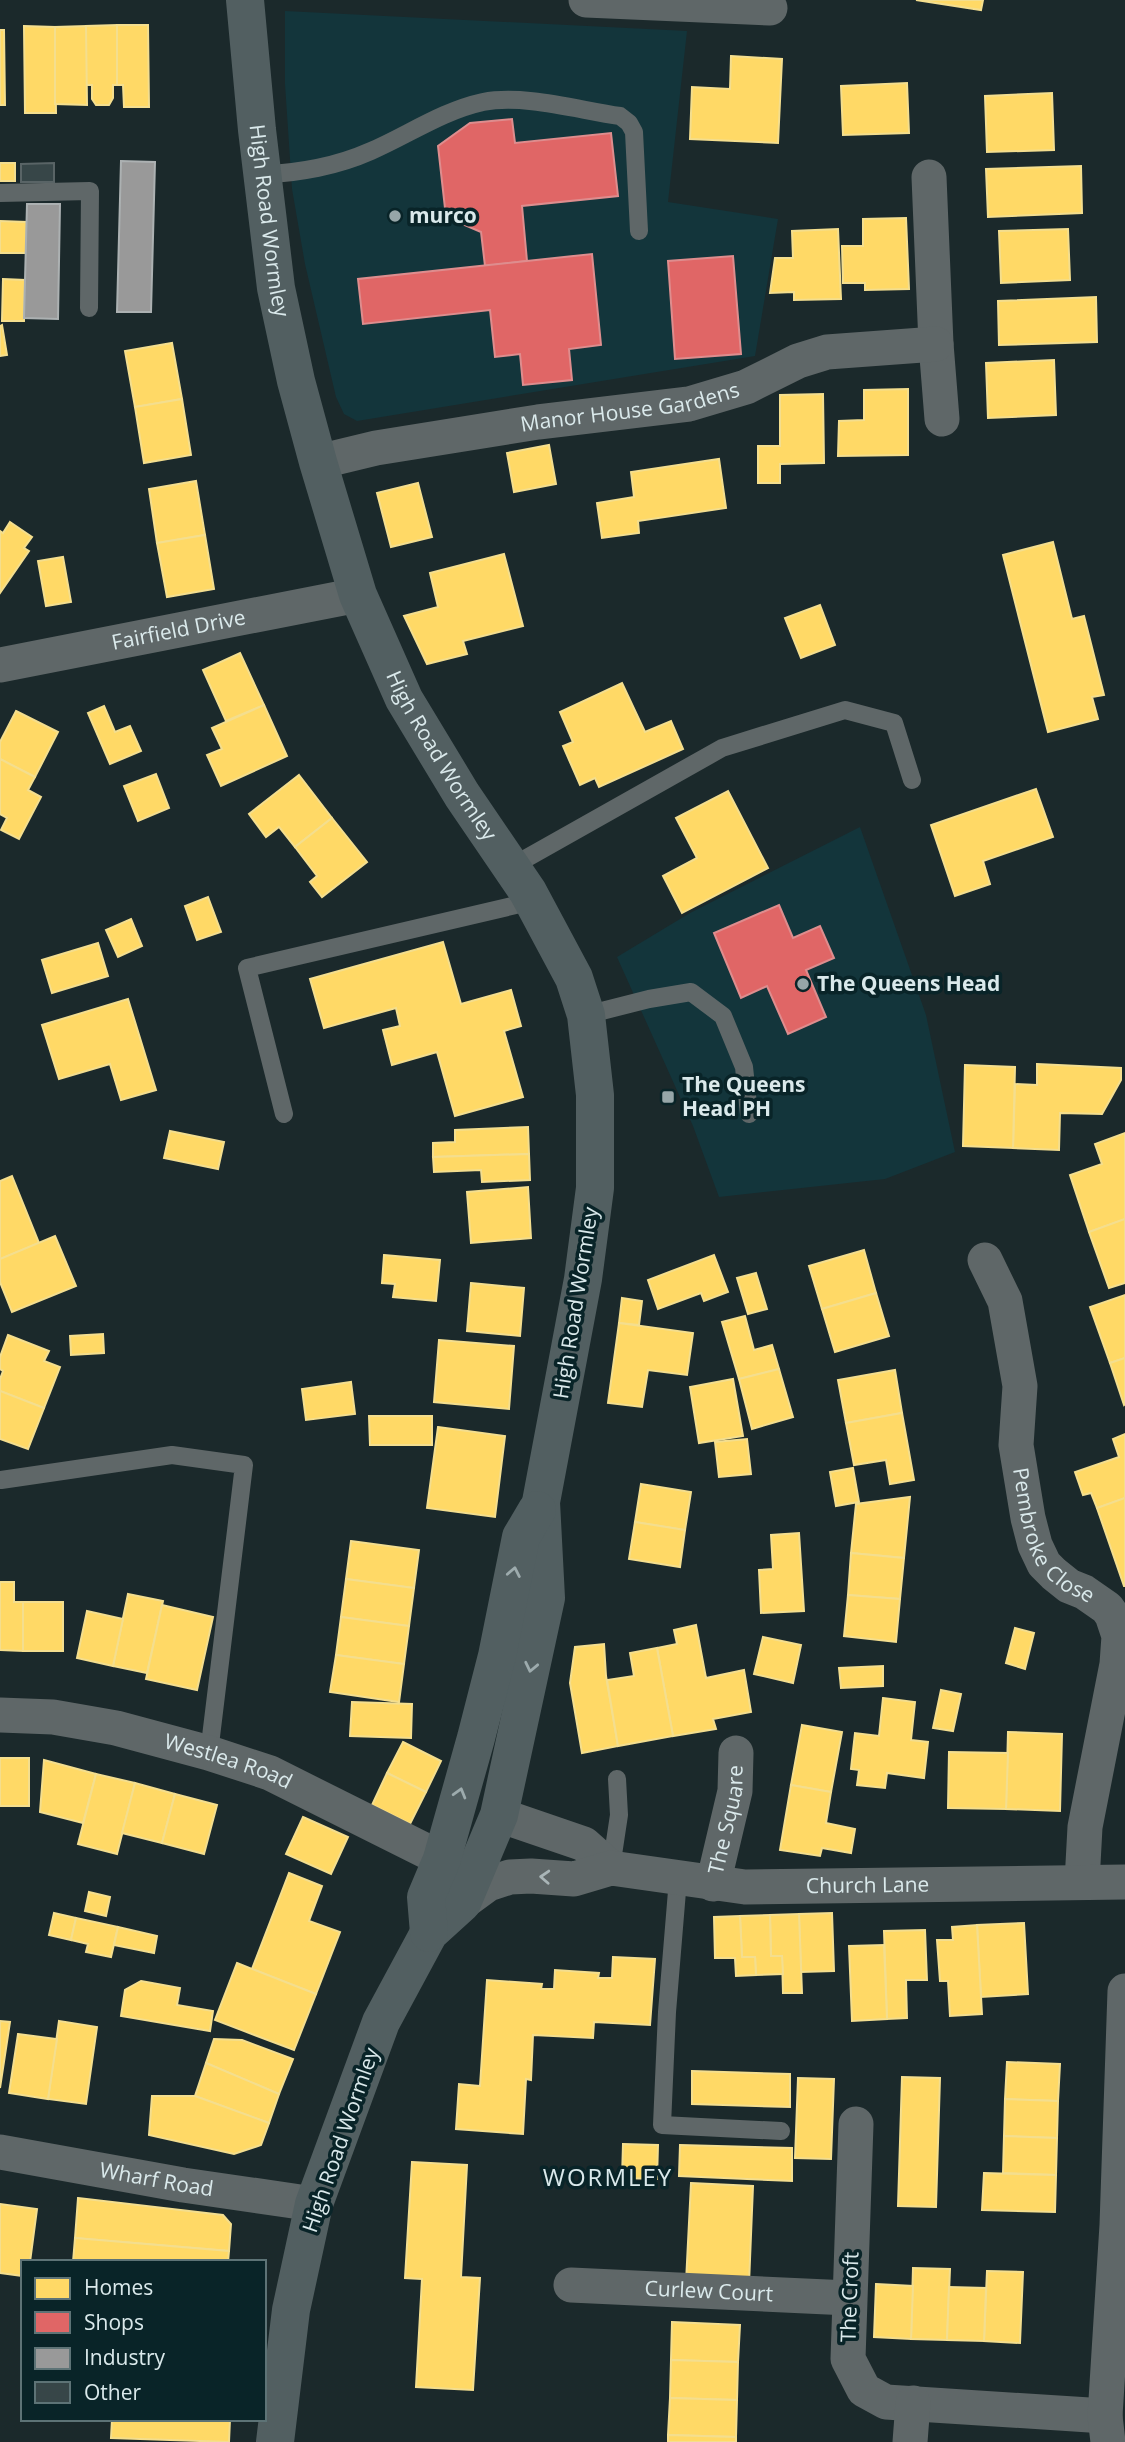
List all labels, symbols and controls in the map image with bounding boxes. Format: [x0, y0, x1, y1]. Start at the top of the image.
street label: High Road Wormley [243, 123, 297, 320]
place label: murco [409, 201, 477, 229]
marker: murco [387, 208, 403, 224]
street label: Manor House Gardens [518, 375, 743, 438]
street label: Fairfield Drive [109, 602, 248, 656]
street label: High Road Wormley [380, 666, 504, 846]
place label: The Queens Head [817, 969, 1000, 997]
marker: The Queens Head [795, 976, 811, 992]
place label: The Queens Head PH [682, 1070, 805, 1122]
marker: The Queens Head PH [660, 1089, 676, 1105]
street label: High Road Wormley [546, 1204, 604, 1401]
street label: Pembroke Close [1007, 1466, 1101, 1608]
one-way arrow [505, 1566, 520, 1578]
one-way arrow [525, 1661, 540, 1673]
street label: Westlea Road [161, 1727, 297, 1795]
street label: The Square [701, 1765, 749, 1877]
one-way arrow [452, 1787, 467, 1799]
one-way arrow [539, 1869, 550, 1884]
street label: Church Lane [806, 1870, 929, 1899]
street label: High Road Wormley [295, 2043, 385, 2236]
street label: Wharf Road [97, 2155, 216, 2202]
district label: WORMLEY [543, 2160, 673, 2193]
street label: The Croft [833, 2251, 865, 2343]
legend [21, 2260, 266, 2421]
text: Homes [84, 2273, 153, 2301]
street label: Curlew Court [644, 2273, 774, 2307]
text: Shops [84, 2308, 144, 2336]
text: Industry [84, 2343, 166, 2371]
text: Other [84, 2378, 141, 2406]

